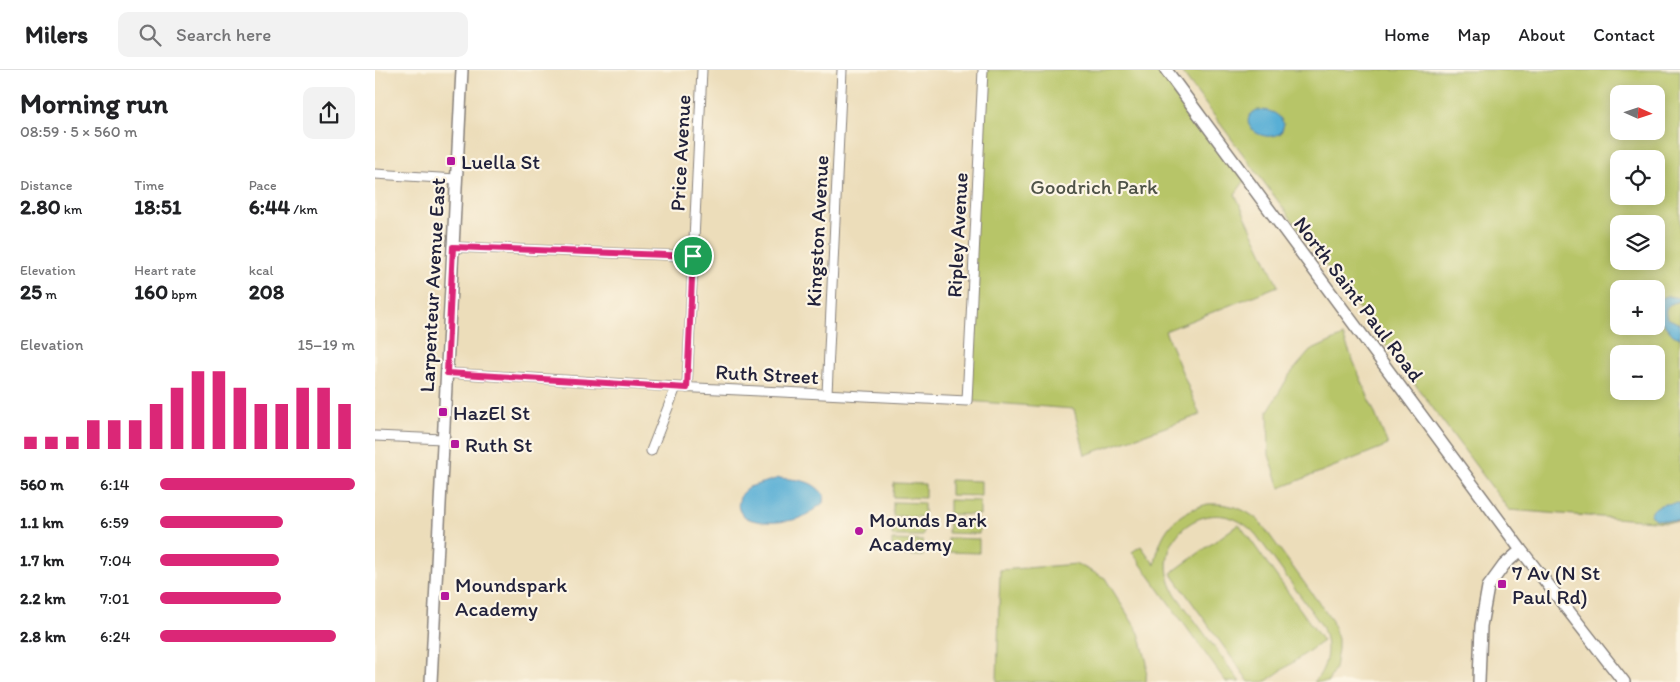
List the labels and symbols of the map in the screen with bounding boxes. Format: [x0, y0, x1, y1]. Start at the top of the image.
north arrow [1610, 85, 1665, 140]
street label: Price Avenue [664, 94, 696, 212]
place label: Luella St [461, 149, 540, 174]
street label: Kingston Avenue [801, 154, 833, 308]
marker: Luella St [445, 155, 457, 167]
street label: Ripley Avenue [941, 172, 973, 298]
park label: Goodrich Park [1030, 174, 1158, 199]
street label: Larpenteur Avenue East [414, 177, 450, 393]
street label: North Saint Paul Road [1289, 212, 1429, 387]
pin [672, 235, 714, 277]
street label: Ruth Street [715, 359, 819, 389]
place label: HazEl St [453, 400, 530, 425]
marker: HazEl St [437, 406, 449, 418]
place label: Ruth St [465, 432, 532, 457]
marker: Ruth St [449, 438, 461, 450]
place label: Mounds Park Academy [869, 507, 987, 556]
marker: Mounds Park Academy [853, 525, 865, 537]
place label: 7 Av (N St Paul Rd) [1512, 560, 1600, 609]
place label: Moundspark Academy [455, 572, 567, 621]
marker: 7 Av (N St Paul Rd) [1496, 578, 1508, 590]
marker: Moundspark Academy [439, 590, 451, 602]

